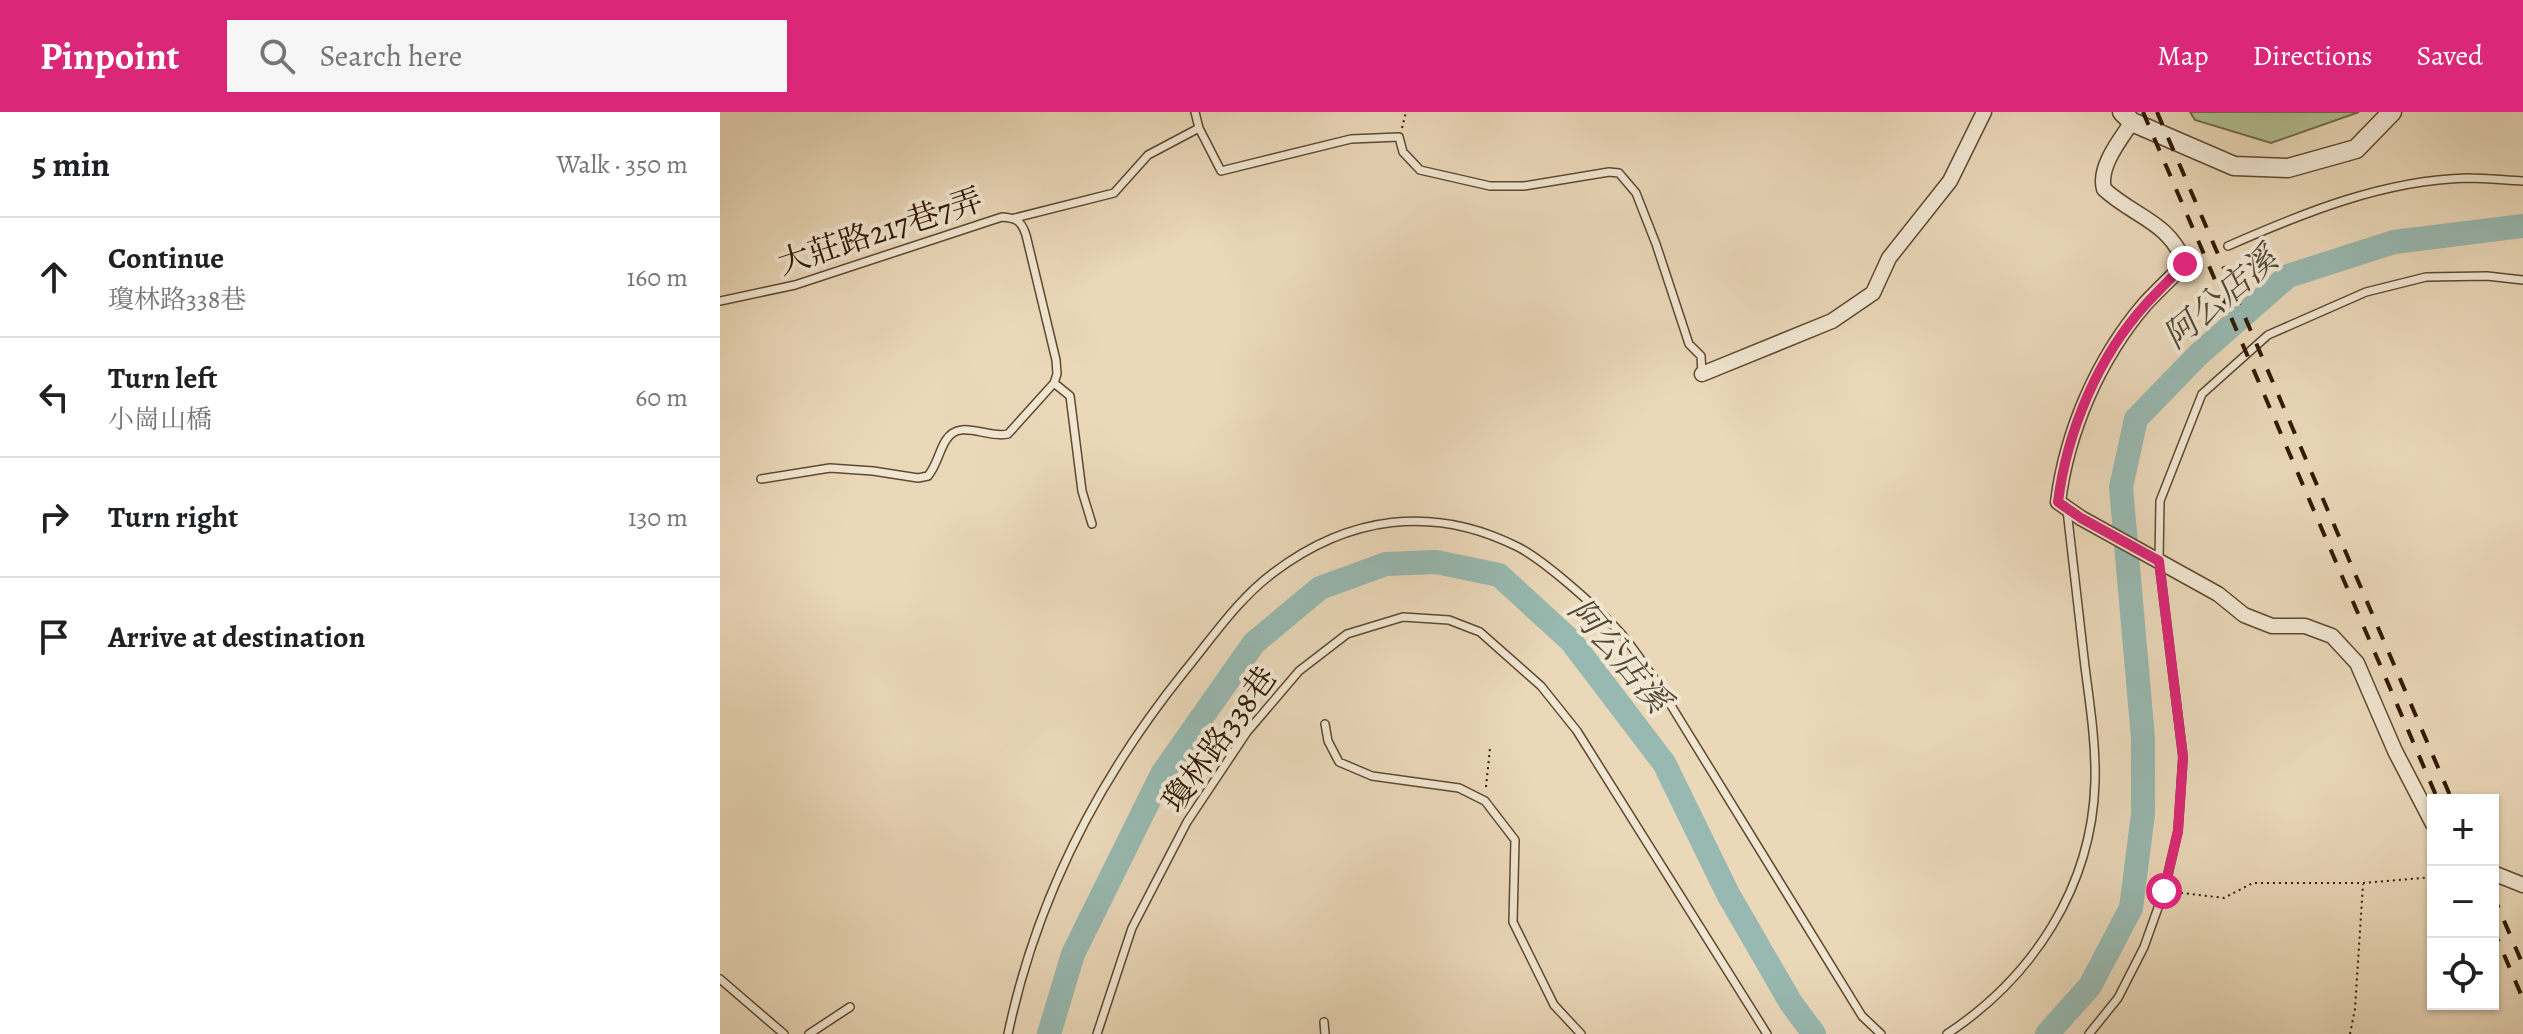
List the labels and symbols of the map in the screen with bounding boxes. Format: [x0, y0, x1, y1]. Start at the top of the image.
street label: 大莊路217巷7弄 [772, 177, 988, 285]
water label: 阿公店溪 [2153, 233, 2291, 359]
route end [2167, 246, 2203, 282]
water label: 阿公店溪 [1558, 588, 1684, 726]
street label: 瓊林路338巷 [1151, 657, 1287, 821]
route start [2146, 873, 2182, 909]

